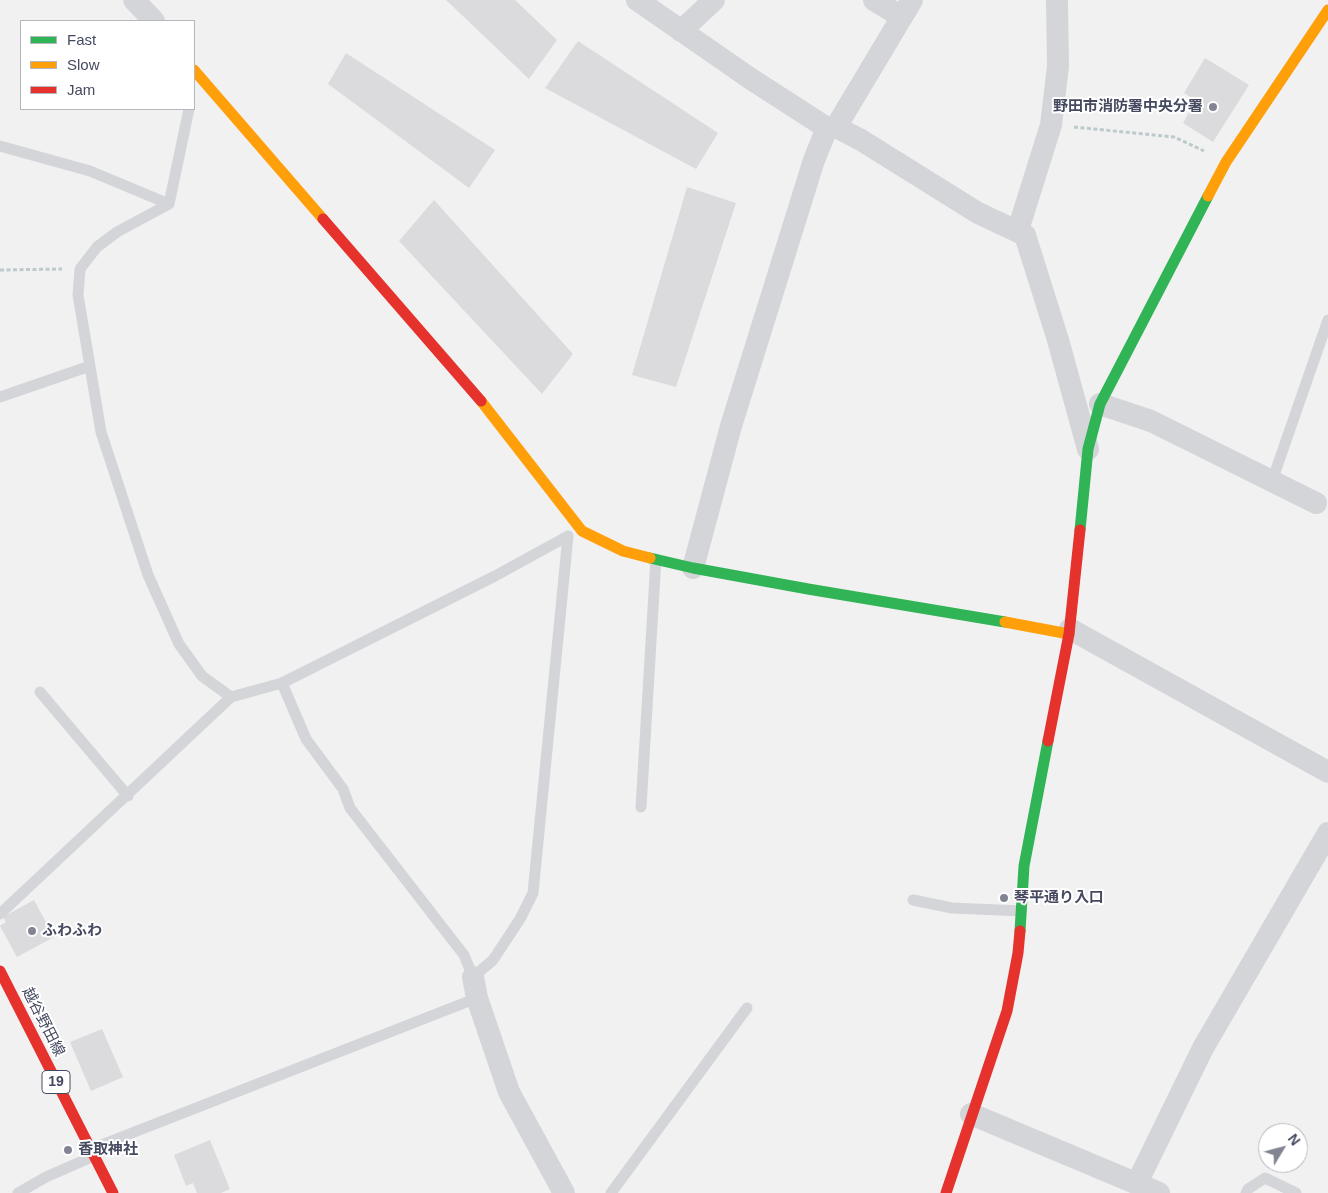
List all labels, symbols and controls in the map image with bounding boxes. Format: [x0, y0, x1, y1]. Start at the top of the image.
legend [20, 20, 195, 110]
text: Fast [67, 31, 96, 48]
text: Slow [67, 56, 100, 73]
text: Jam [67, 81, 95, 98]
place label: 野田市消防署中央分署 [1053, 98, 1203, 116]
marker: 野田市消防署中央分署 [1207, 101, 1219, 113]
place label: 琴平通り入口 [1014, 889, 1104, 907]
marker: 琴平通り入口 [998, 892, 1010, 904]
place label: ふわふわ [42, 922, 102, 940]
marker: ふわふわ [26, 925, 38, 937]
street label: 越谷野田線 [18, 985, 68, 1059]
road number: 19 [42, 1070, 70, 1094]
north arrow [1258, 1123, 1308, 1173]
text: N [1285, 1131, 1304, 1148]
place label: 香取神社 [78, 1141, 138, 1159]
marker: 香取神社 [62, 1144, 74, 1156]

